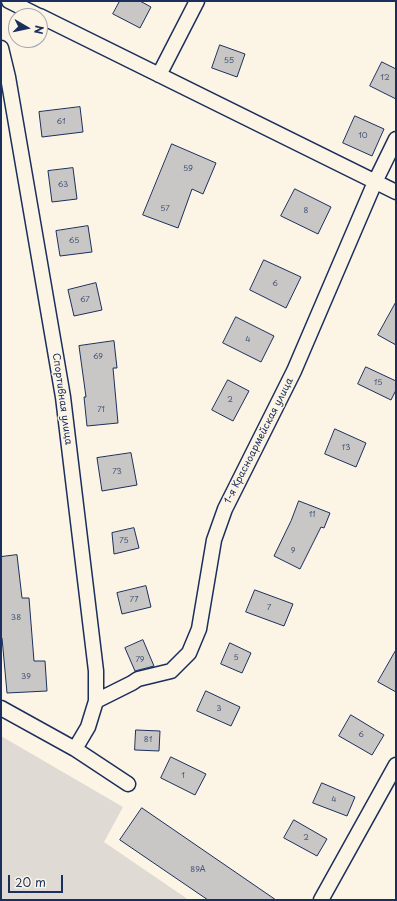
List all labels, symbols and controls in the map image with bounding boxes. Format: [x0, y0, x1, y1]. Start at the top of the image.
north arrow [8, 8, 48, 48]
text: N [30, 24, 48, 35]
house number: 55 [224, 56, 234, 66]
house number: 12 [380, 73, 390, 83]
house number: 61 [57, 117, 65, 127]
house number: 10 [358, 131, 368, 141]
house number: 59 [183, 164, 193, 174]
house number: 63 [58, 180, 68, 190]
house number: 57 [160, 204, 170, 214]
house number: 8 [304, 206, 308, 216]
house number: 65 [69, 236, 79, 246]
house number: 6 [272, 279, 278, 289]
house number: 67 [80, 295, 90, 305]
house number: 4 [245, 335, 251, 345]
street label: Спортивная улица [50, 352, 74, 446]
house number: 69 [93, 352, 103, 362]
street label: 1-я Красноармейская улица [222, 376, 296, 506]
house number: 15 [374, 378, 382, 388]
house number: 2 [227, 395, 233, 405]
house number: 71 [97, 405, 105, 415]
house number: 13 [342, 443, 350, 453]
house number: 73 [112, 467, 122, 477]
house number: 11 [309, 510, 315, 520]
house number: 75 [119, 536, 129, 546]
house number: 9 [291, 546, 295, 556]
house number: 77 [130, 595, 138, 605]
house number: 7 [267, 603, 271, 613]
house number: 38 [11, 613, 21, 623]
house number: 5 [233, 653, 239, 663]
house number: 79 [135, 655, 145, 665]
house number: 39 [21, 672, 31, 682]
house number: 3 [216, 704, 222, 714]
house number: 6 [358, 730, 364, 740]
house number: 81 [144, 735, 152, 745]
house number: 1 [181, 771, 185, 781]
house number: 4 [331, 795, 337, 805]
house number: 2 [303, 833, 309, 843]
house number: 89А [190, 865, 206, 875]
scale bar [10, 867, 65, 893]
text: 20 m [15, 873, 46, 891]

